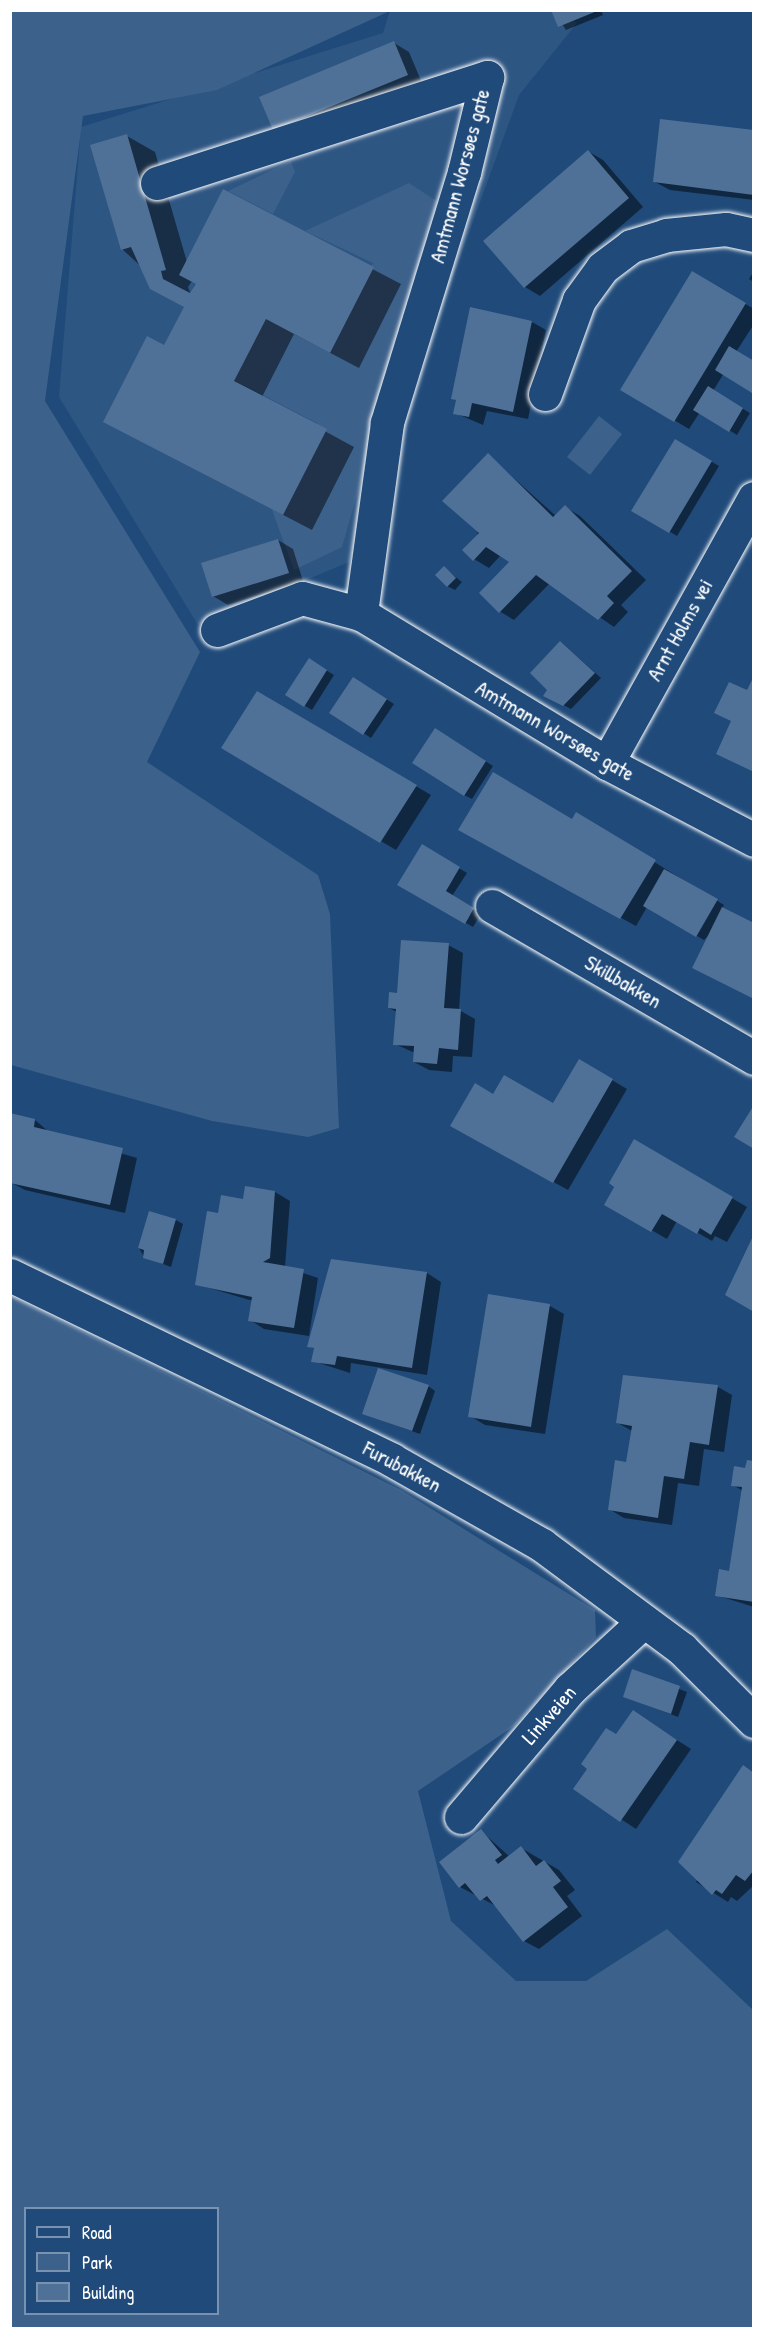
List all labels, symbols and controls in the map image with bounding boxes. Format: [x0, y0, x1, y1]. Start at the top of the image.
street label: Amtmann Worsøes gate [425, 86, 495, 266]
street label: Arnt Holms vei [642, 575, 718, 685]
street label: Amtmann Worsøes gate [471, 675, 639, 787]
street label: Skillbakken [580, 950, 666, 1014]
street label: Furubakken [359, 1436, 445, 1498]
street label: Linkveien [517, 1680, 581, 1750]
legend [24, 2207, 219, 2315]
text: Road [82, 2220, 112, 2245]
text: Park [82, 2250, 112, 2275]
text: Building [82, 2280, 134, 2305]

